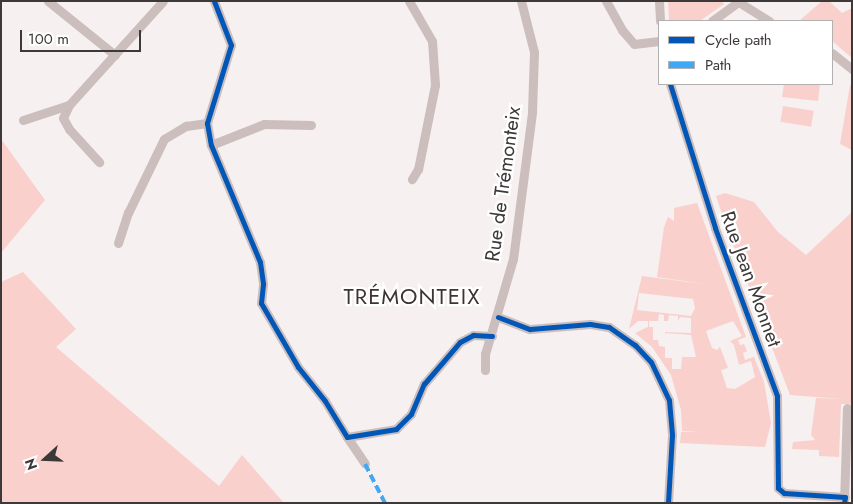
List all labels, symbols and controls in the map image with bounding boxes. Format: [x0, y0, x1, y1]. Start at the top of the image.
scale bar [22, 20, 144, 52]
legend [658, 20, 833, 85]
text: 100 m [28, 28, 69, 50]
text: Cycle path [705, 29, 772, 51]
text: Path [705, 54, 731, 76]
street label: Rue de Trémonteix [480, 105, 526, 263]
street label: Rue Jean Monnet [715, 208, 787, 350]
district label: TRÉMONTEIX [342, 284, 482, 310]
north arrow [20, 434, 70, 484]
text: N [20, 455, 42, 473]

